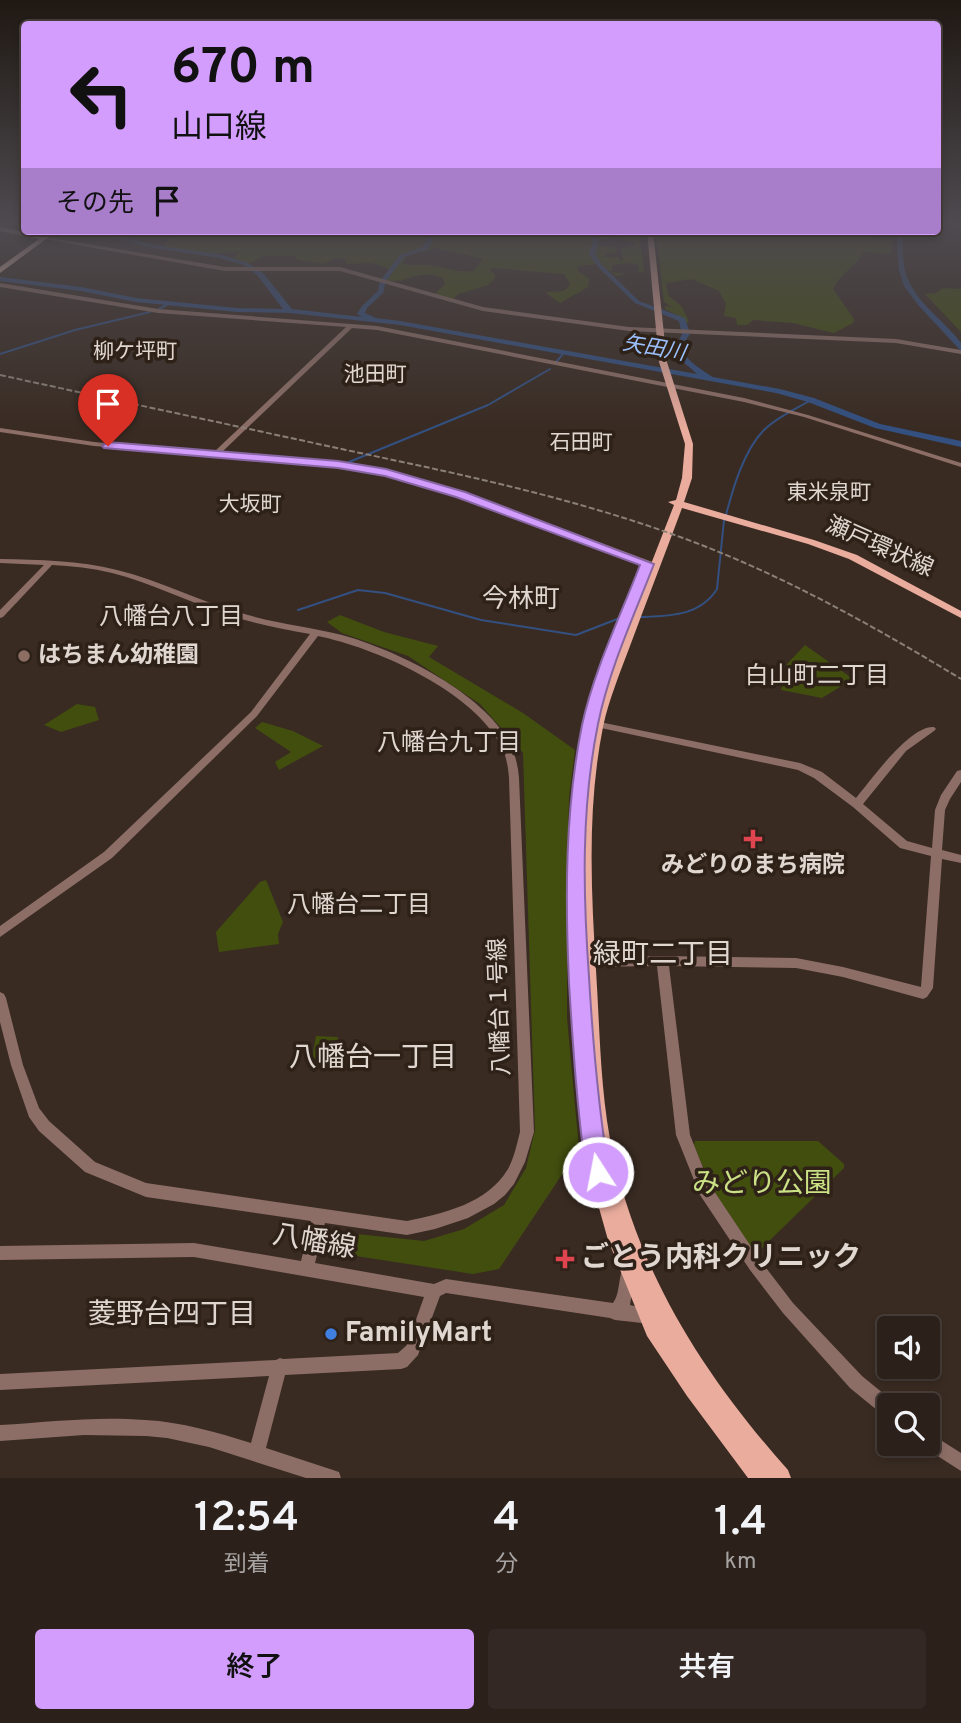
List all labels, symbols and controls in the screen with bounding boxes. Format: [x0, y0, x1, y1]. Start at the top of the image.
text: 670 m [171, 39, 315, 101]
icon: left [56, 49, 147, 140]
text: 山口線 [171, 109, 267, 149]
icon: arrive [148, 182, 186, 220]
text: その先 [56, 188, 134, 221]
water label: 矢田川 [621, 330, 689, 368]
district label: 柳ケ坪町 [93, 339, 177, 366]
district label: 池田町 [344, 362, 407, 389]
pin [78, 374, 138, 446]
icon: arrive [89, 385, 127, 423]
district label: 石田町 [550, 430, 613, 457]
district label: 東米泉町 [787, 480, 871, 507]
district label: 大坂町 [219, 492, 282, 519]
street label: 瀬戸環状線 [821, 511, 937, 585]
district label: 今林町 [482, 584, 560, 617]
district label: 八幡台八丁目 [99, 603, 243, 633]
place label: はちまん幼稚園 [38, 642, 199, 671]
marker: はちまん幼稚園 [16, 648, 32, 664]
district label: 白山町二丁目 [745, 662, 889, 692]
district label: 八幡台九丁目 [377, 729, 521, 759]
marker: みどりのまち病院 [743, 829, 763, 849]
place label: みどりのまち病院 [661, 852, 845, 881]
district label: 八幡台二丁目 [287, 891, 431, 921]
street label: 八幡台１号線 [484, 938, 518, 1076]
district label: 緑町二丁目 [593, 938, 733, 974]
district label: 八幡台一丁目 [289, 1041, 457, 1077]
position arrow [561, 1135, 635, 1209]
park label: みどり公園 [692, 1167, 832, 1203]
street label: 八幡線 [270, 1218, 358, 1268]
place label: ごとう内科クリニック [581, 1241, 861, 1277]
marker: ごとう内科クリニック [555, 1249, 575, 1269]
district label: 菱野台四丁目 [88, 1298, 256, 1334]
place label: FamilyMart [345, 1316, 492, 1352]
map controls [877, 1316, 940, 1456]
button: sound [877, 1316, 940, 1379]
marker: FamilyMart [323, 1326, 339, 1342]
button: search [877, 1393, 940, 1456]
text: 12:54 [194, 1493, 299, 1546]
text: 4 [493, 1493, 520, 1546]
text: 1.4 [714, 1497, 767, 1550]
text: km [725, 1548, 756, 1577]
text: 到着 [224, 1551, 270, 1580]
text: 分 [495, 1551, 518, 1580]
button: 終了 [35, 1629, 474, 1709]
button: 共有 [488, 1629, 926, 1709]

